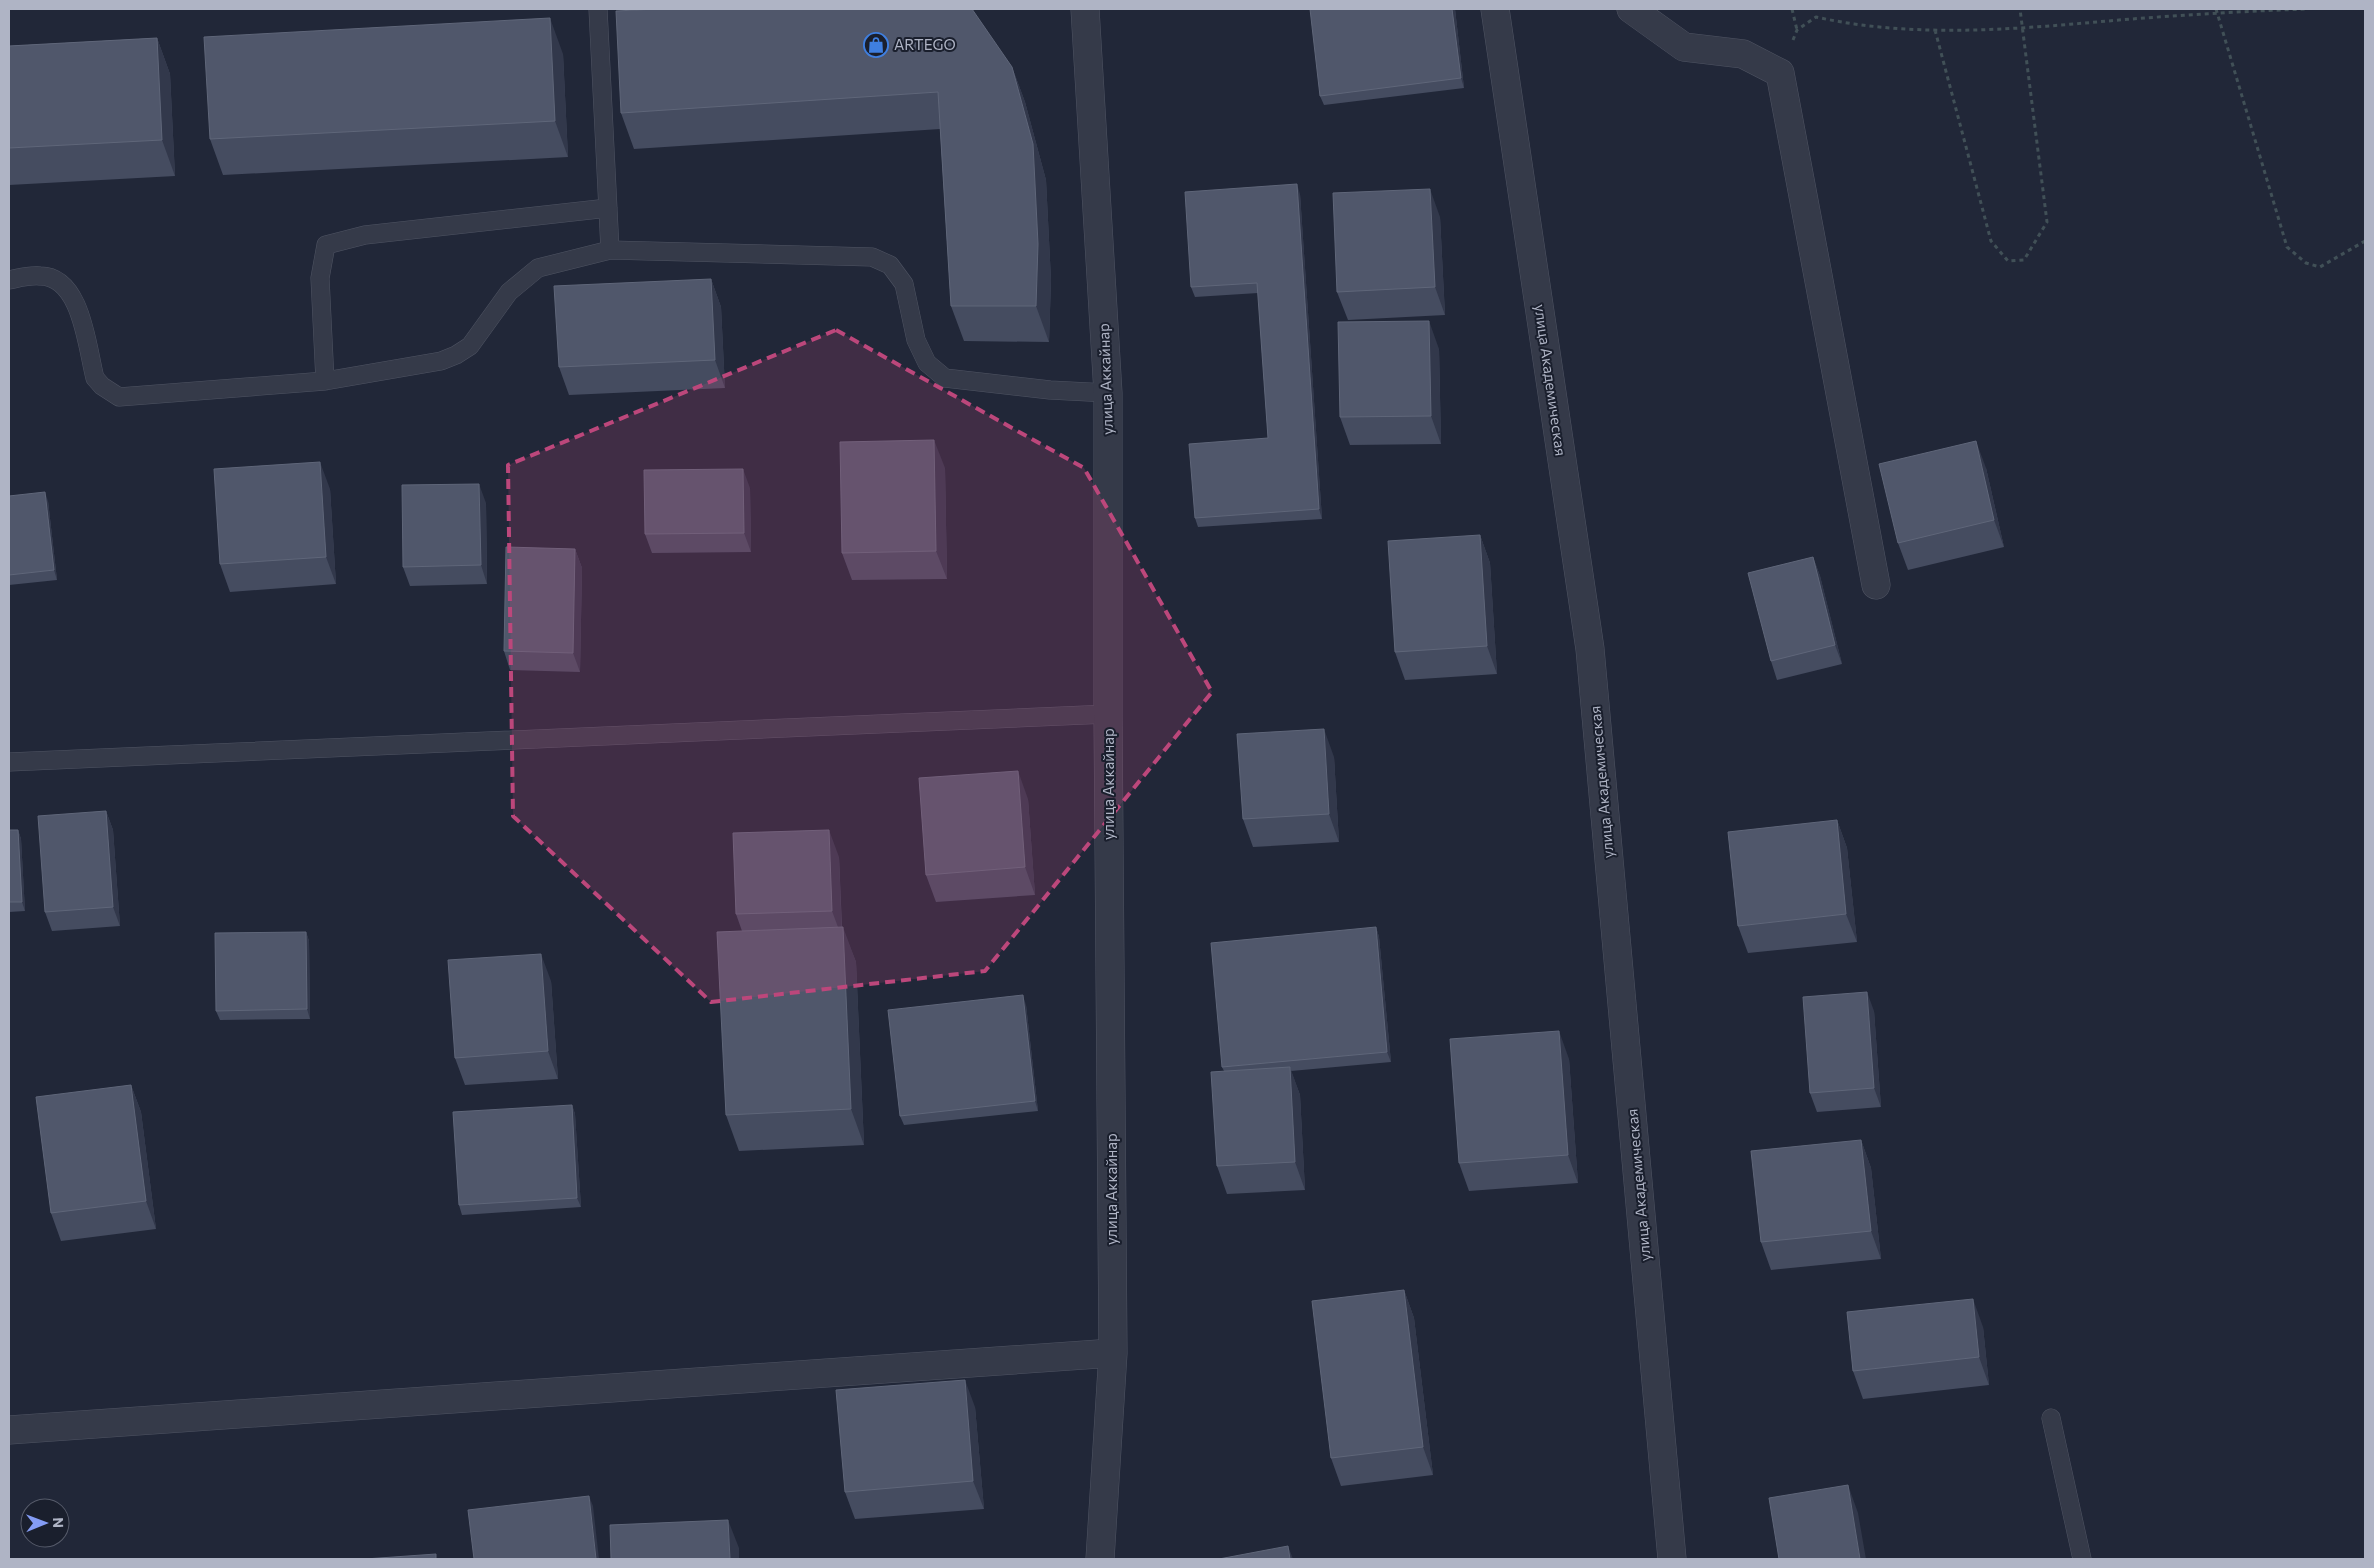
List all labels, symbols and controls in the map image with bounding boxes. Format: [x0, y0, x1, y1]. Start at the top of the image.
shop icon: ARTEGO [863, 32, 889, 58]
place label: ARTEGO [894, 35, 956, 53]
street label: улица Академическая [1531, 303, 1571, 457]
street label: улица Аккайнар [1094, 323, 1116, 435]
street label: улица Академическая [1585, 705, 1617, 859]
street label: улица Аккайнар [1099, 728, 1117, 840]
street label: улица Академическая [1622, 1108, 1654, 1262]
street label: улица Аккайнар [1102, 1133, 1120, 1245]
north arrow [20, 1498, 70, 1548]
text: N [50, 1517, 67, 1528]

